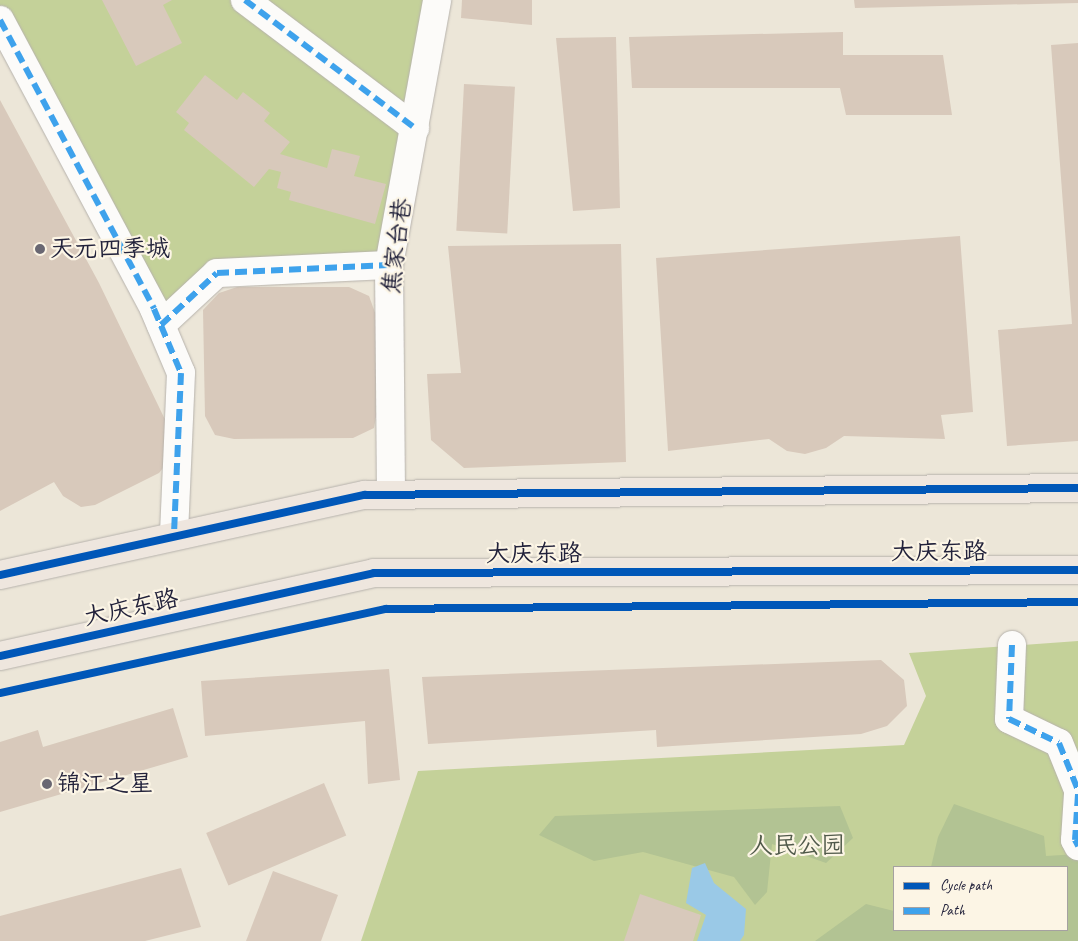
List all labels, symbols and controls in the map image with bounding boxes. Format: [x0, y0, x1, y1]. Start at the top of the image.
street label: 焦家台巷 [377, 197, 417, 295]
place label: 天元四季城 [50, 235, 170, 263]
marker: 天元四季城 [34, 243, 46, 255]
street label: 大庆东路 [891, 538, 987, 566]
street label: 大庆东路 [486, 540, 582, 568]
street label: 大庆东路 [81, 584, 181, 632]
place label: 锦江之星 [57, 770, 153, 798]
marker: 锦江之星 [41, 778, 53, 790]
park label: 人民公园 [749, 832, 845, 860]
legend [893, 866, 1068, 931]
text: Cycle path [940, 876, 992, 895]
text: Path [940, 901, 965, 920]

